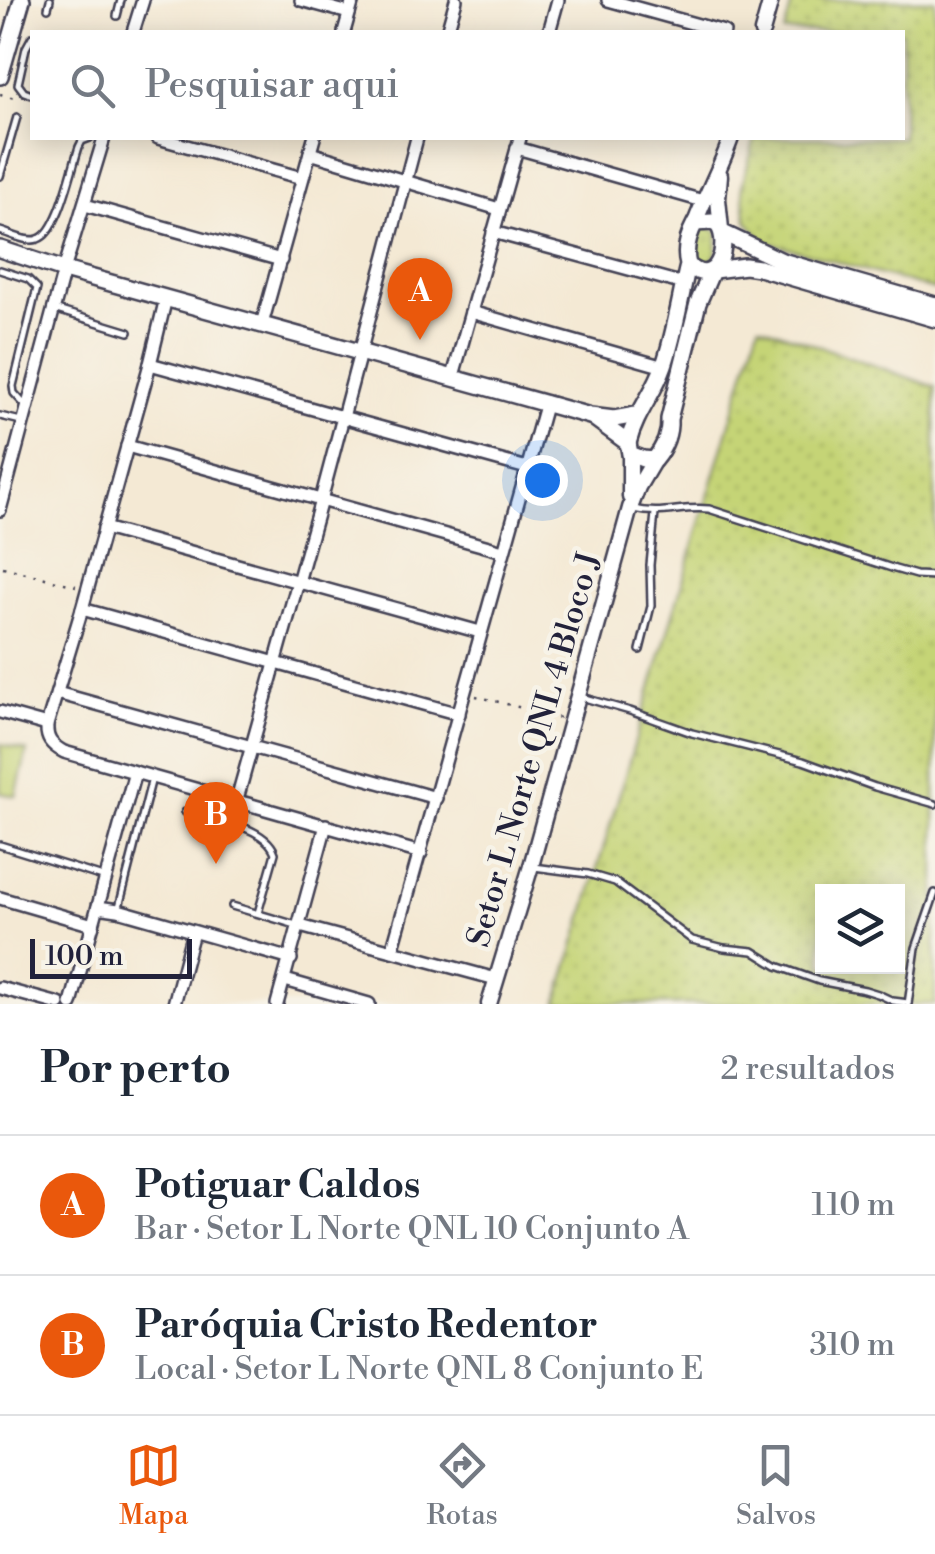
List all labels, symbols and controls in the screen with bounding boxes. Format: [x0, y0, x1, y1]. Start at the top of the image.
search box [30, 30, 905, 140]
icon: search [65, 58, 120, 113]
text: Pesquisar aqui [145, 62, 399, 109]
pin: A [388, 258, 452, 340]
your location [517, 455, 568, 506]
street label: Setor L Norte QNL 4 Bloco J [458, 547, 610, 951]
pin: B [184, 782, 248, 864]
map controls [815, 884, 905, 974]
button: layers [815, 884, 905, 974]
scale bar [30, 934, 192, 978]
text: 100 m [45, 939, 124, 974]
text: Por perto [40, 1043, 231, 1096]
text: 2 resultados [721, 1049, 895, 1089]
text: Potiguar Caldos [135, 1162, 420, 1209]
text: A [61, 1185, 84, 1225]
text: 110 m [812, 1185, 895, 1225]
text: Bar · Setor L Norte QNL 10 Conjunto A [135, 1209, 689, 1249]
text: Paróquia Cristo Redentor [135, 1302, 598, 1349]
text: B [60, 1325, 85, 1365]
text: 310 m [809, 1325, 895, 1365]
text: Local · Setor L Norte QNL 8 Conjunto E [135, 1349, 703, 1389]
tab: Mapa [119, 1438, 188, 1533]
tab: Rotas [426, 1438, 498, 1533]
tab: Salvos [736, 1438, 816, 1533]

